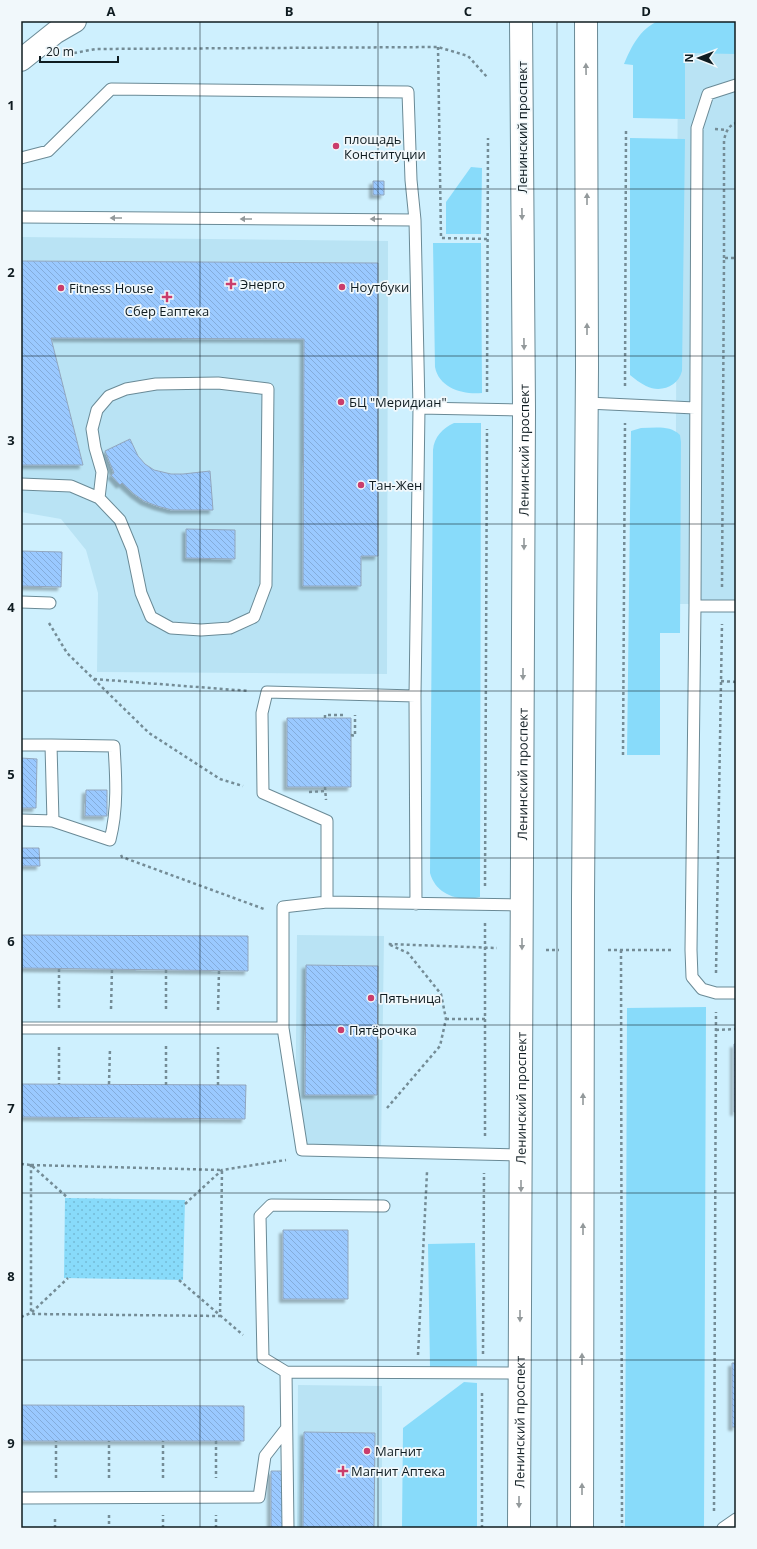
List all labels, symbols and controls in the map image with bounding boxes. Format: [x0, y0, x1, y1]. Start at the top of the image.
text: A [107, 2, 116, 20]
text: B [285, 2, 294, 20]
text: C [464, 2, 472, 20]
text: D [641, 2, 651, 20]
scale bar [40, 38, 118, 64]
north arrow [679, 38, 719, 78]
text: 20 m [46, 43, 74, 60]
text: N [681, 54, 696, 62]
street label: Ленинский проспект [513, 61, 531, 193]
one-way arrow [583, 62, 589, 75]
text: 1 [7, 96, 15, 114]
place label: площадь Конституции [344, 130, 426, 163]
marker: площадь Конституции [331, 141, 341, 151]
one-way arrow [584, 192, 590, 205]
one-way arrow [519, 208, 526, 220]
one-way arrow [109, 215, 122, 221]
one-way arrow [239, 216, 252, 222]
one-way arrow [369, 216, 382, 222]
text: 2 [7, 263, 15, 281]
place label: Энерго [240, 275, 285, 293]
marker: Энерго [225, 278, 237, 290]
place label: Ноутбуки [350, 278, 409, 296]
place label: Fitness House [69, 279, 154, 297]
marker: Ноутбуки [337, 282, 347, 292]
marker: Fitness House [56, 283, 66, 293]
marker: Сбер Еаптека [162, 292, 172, 302]
place label: Сбер Еаптека [125, 302, 209, 320]
one-way arrow [584, 322, 590, 335]
one-way arrow [521, 338, 527, 351]
street label: Ленинский проспект [515, 384, 533, 516]
place label: БЦ "Меридиан" [349, 393, 447, 411]
marker: БЦ "Меридиан" [336, 397, 346, 407]
text: 3 [7, 431, 15, 449]
place label: Тан-Жен [369, 476, 422, 494]
marker: Тан-Жен [356, 480, 366, 490]
one-way arrow [521, 538, 527, 551]
text: 4 [7, 598, 15, 616]
one-way arrow [520, 668, 526, 681]
street label: Ленинский проспект [513, 708, 532, 840]
text: 5 [7, 765, 15, 783]
text: 6 [7, 932, 15, 950]
one-way arrow [519, 938, 525, 951]
place label: Пятьница [379, 989, 441, 1007]
marker: Пятьница [366, 993, 376, 1003]
place label: Пятёрочка [349, 1021, 417, 1039]
marker: Пятёрочка [336, 1025, 346, 1035]
street label: Ленинский проспект [512, 1032, 530, 1164]
one-way arrow [580, 1092, 586, 1105]
text: 7 [7, 1099, 15, 1117]
one-way arrow [518, 1180, 524, 1193]
one-way arrow [580, 1222, 586, 1235]
text: 8 [7, 1267, 15, 1285]
one-way arrow [517, 1310, 523, 1323]
one-way arrow [579, 1352, 585, 1365]
street label: Ленинский проспект [510, 1356, 529, 1488]
text: 9 [7, 1434, 15, 1452]
place label: Магнит [375, 1442, 422, 1460]
marker: Магнит [362, 1446, 372, 1456]
place label: Магнит Аптека [351, 1462, 445, 1480]
marker: Магнит Аптека [338, 1466, 348, 1476]
one-way arrow [579, 1482, 585, 1495]
one-way arrow [516, 1496, 523, 1508]

